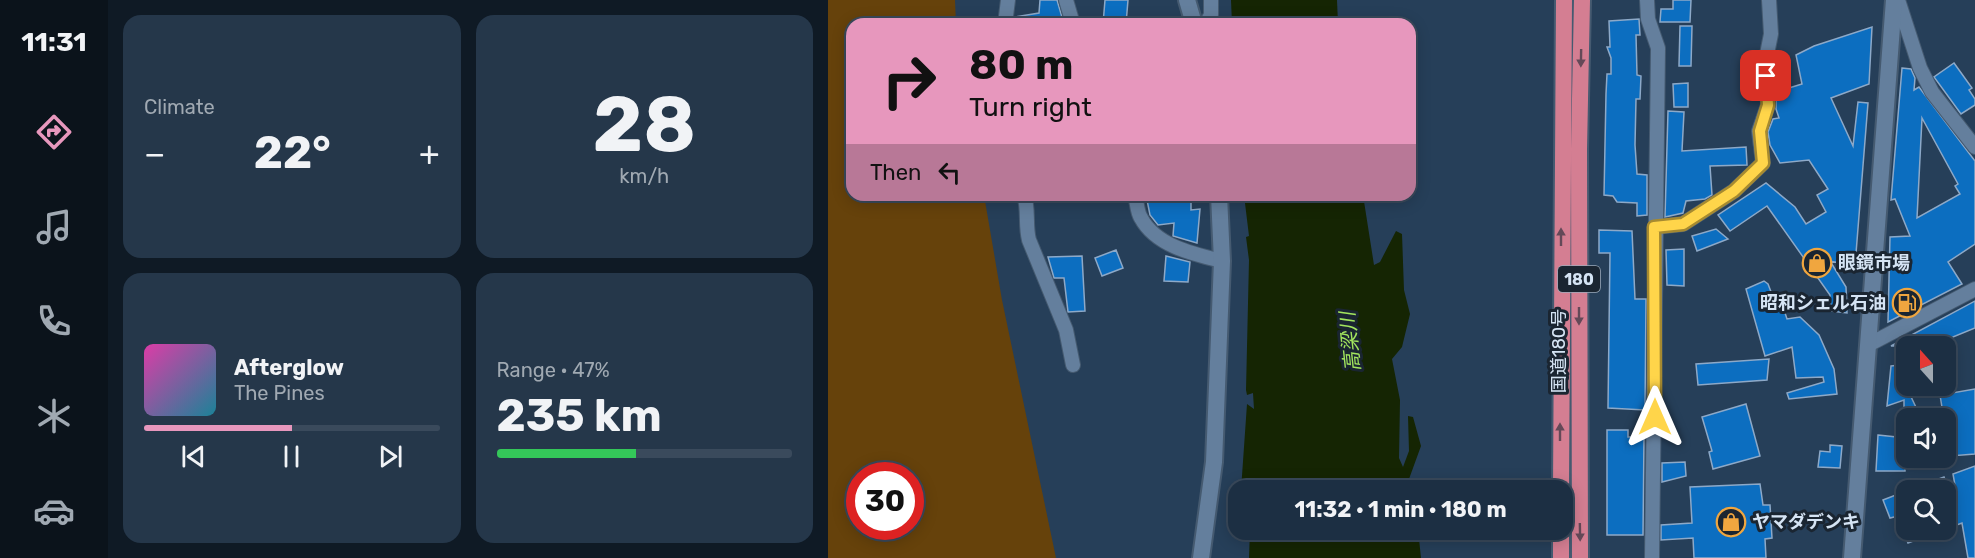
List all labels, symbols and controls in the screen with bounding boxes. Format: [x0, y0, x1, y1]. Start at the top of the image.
text: 11:31 [21, 26, 87, 58]
text: 80 m [969, 40, 1073, 90]
icon: right [870, 42, 948, 120]
one-way arrow [1576, 49, 1586, 68]
pin [1740, 50, 1791, 101]
icon: arrive [1749, 59, 1782, 92]
text: 28 [592, 78, 696, 171]
text: Turn right [969, 91, 1092, 123]
text: Climate [144, 95, 215, 119]
icon: directions [33, 111, 75, 153]
text: 22° [254, 126, 331, 179]
text: − [144, 134, 165, 173]
text: + [419, 134, 439, 173]
icon: left [933, 156, 966, 189]
text: Then [870, 159, 921, 186]
text: km/h [619, 164, 669, 188]
icon: music [33, 206, 75, 248]
one-way arrow [1556, 228, 1566, 247]
shop icon: 眼鏡市場 [1801, 247, 1833, 279]
place label: 眼鏡市場 [1838, 252, 1910, 274]
road number: 180 [1558, 266, 1600, 292]
fuel station icon: 昭和シェル石油 [1891, 287, 1923, 319]
place label: 昭和シェル石油 [1760, 292, 1886, 314]
icon: phone [33, 300, 75, 342]
one-way arrow [1574, 307, 1584, 326]
water label: 高梁川 [1335, 309, 1365, 373]
street label: 国道180号 [1548, 309, 1570, 393]
north arrow [1896, 336, 1956, 396]
map controls [1896, 336, 1956, 540]
text: Afterglow [234, 354, 344, 381]
text: Range · 47% [497, 358, 610, 382]
text: The Pines [234, 381, 325, 405]
position arrow [1623, 385, 1687, 449]
text: 235 km [497, 389, 662, 442]
icon: climate [33, 395, 75, 437]
button: sound [1896, 408, 1956, 468]
one-way arrow [1555, 423, 1565, 442]
icon: previous [177, 440, 210, 473]
icon: pause [275, 440, 308, 473]
icon: next [374, 440, 407, 473]
speed limit sign: 30 [846, 462, 924, 540]
button: search [1896, 480, 1956, 540]
icon: car [33, 490, 75, 532]
text: 11:32 · 1 min · 180 m [1294, 496, 1507, 523]
shop icon: ヤマダデンキ [1715, 506, 1747, 538]
place label: ヤマダデンキ [1752, 511, 1860, 533]
one-way arrow [1575, 523, 1585, 542]

